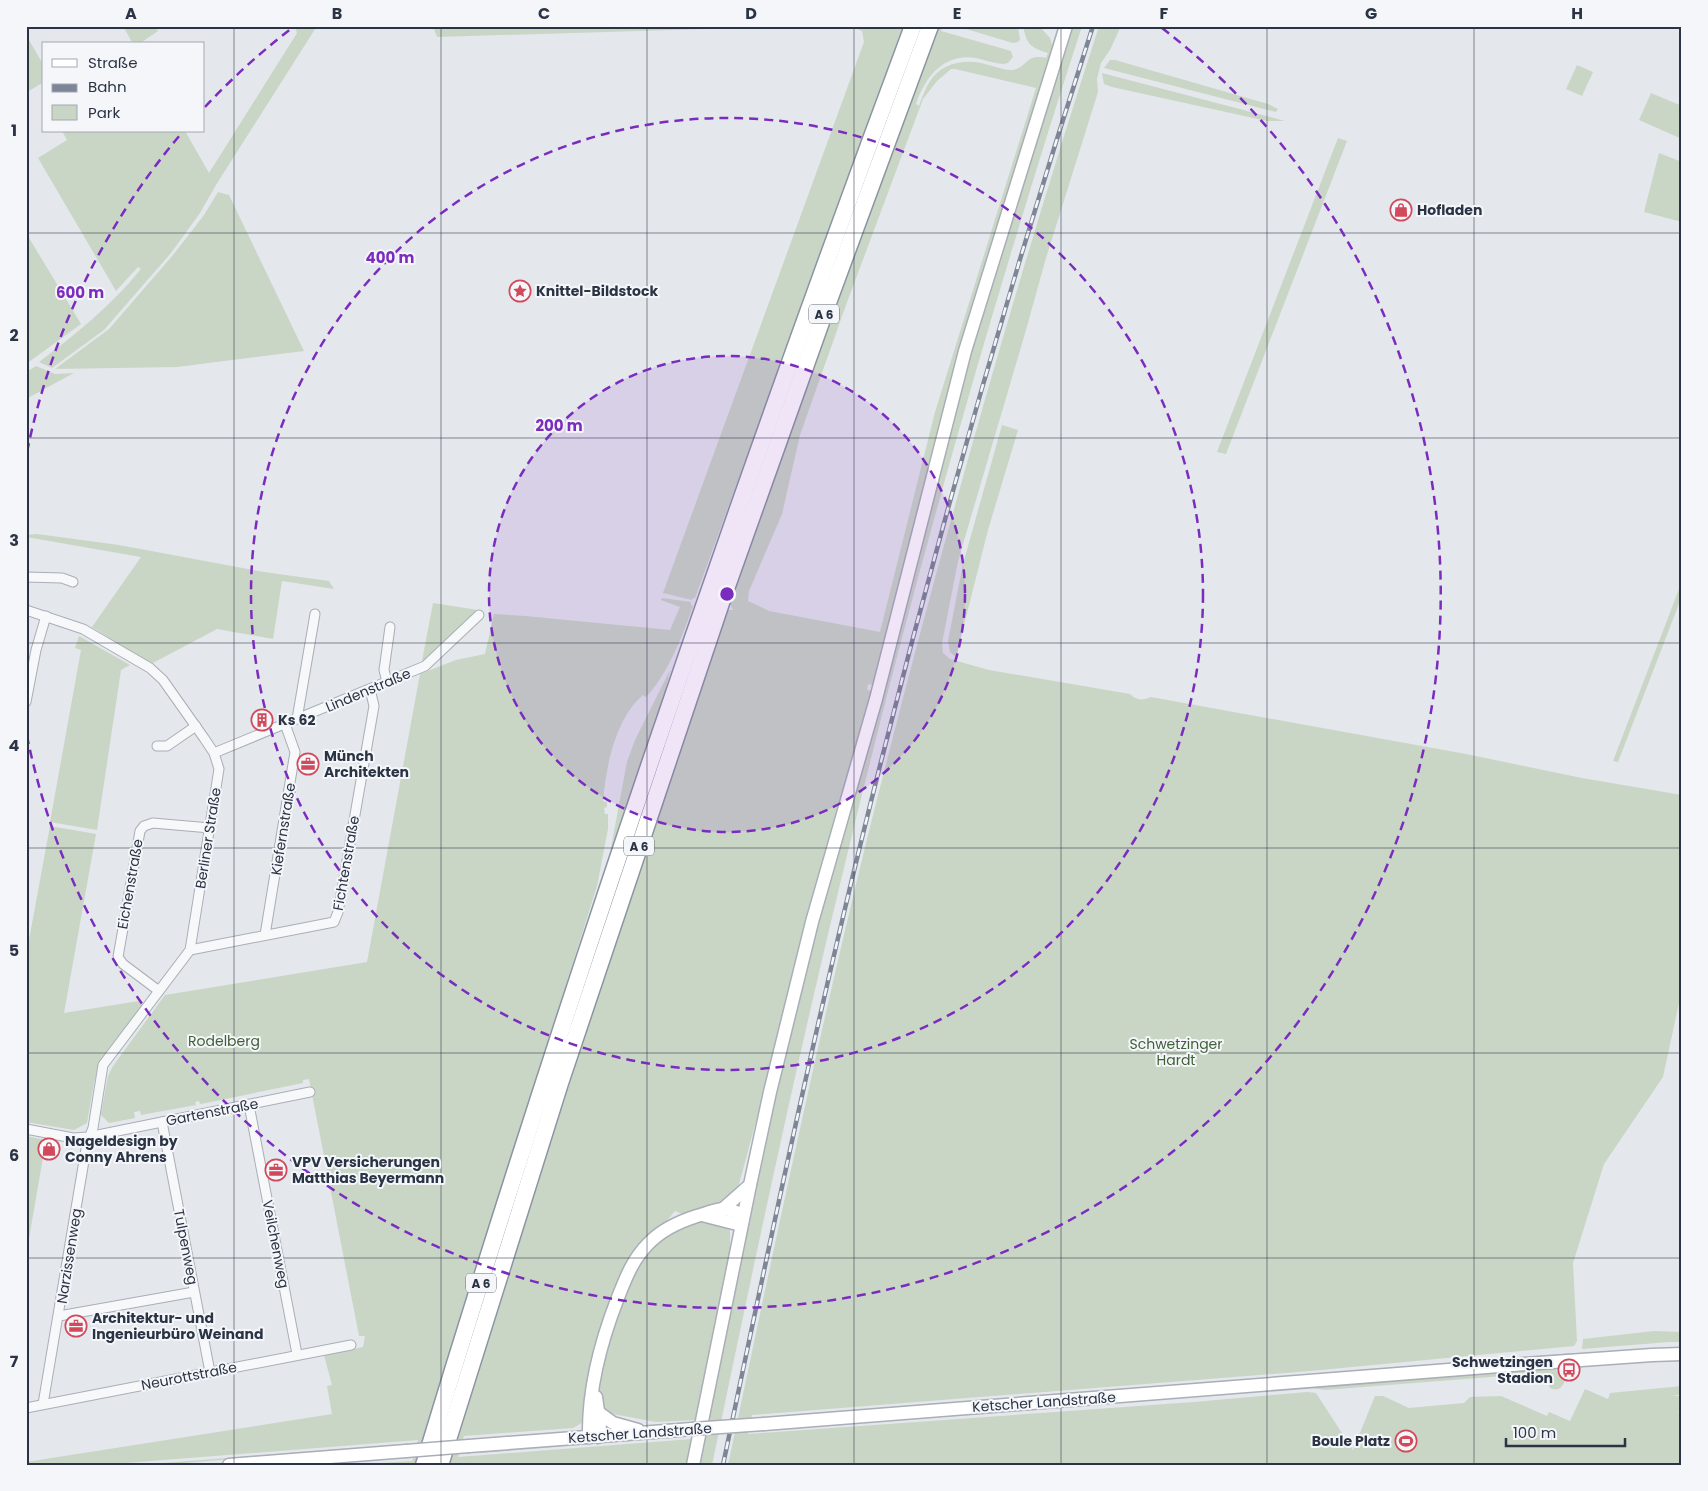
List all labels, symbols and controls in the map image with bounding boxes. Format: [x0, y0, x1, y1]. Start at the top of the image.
text: A [125, 2, 137, 25]
text: B [332, 2, 342, 25]
text: C [538, 2, 550, 25]
text: D [745, 2, 757, 25]
text: E [953, 2, 961, 25]
text: F [1160, 2, 1169, 25]
text: G [1365, 2, 1377, 25]
text: H [1571, 2, 1583, 25]
legend [42, 42, 205, 132]
text: Straße [88, 52, 138, 73]
text: Bahn [88, 76, 127, 97]
text: Park [88, 102, 120, 123]
text: 1 [11, 119, 17, 142]
shop icon: Hofladen [1389, 198, 1413, 222]
place label: Hofladen [1417, 200, 1482, 220]
text: 400 m [366, 247, 415, 268]
place icon: Knittel-Bildstock [508, 279, 532, 303]
place label: Knittel-Bildstock [536, 281, 658, 301]
text: 600 m [56, 282, 104, 303]
road number: A 6 [809, 304, 839, 324]
text: 2 [9, 324, 19, 347]
text: 200 m [535, 415, 583, 436]
text: 3 [9, 529, 19, 552]
centre of rings [718, 585, 736, 603]
street label: Lindenstraße [322, 663, 414, 717]
building icon: Ks 62 [250, 708, 274, 732]
place label: Ks 62 [278, 710, 315, 730]
text: 4 [9, 734, 20, 757]
place label: Münch Architekten [324, 746, 409, 782]
office icon: Münch Architekten [296, 752, 320, 776]
street label: Kiefernstraße [266, 781, 300, 877]
street label: Berliner Straße [190, 786, 226, 890]
street label: Fichtenstraße [328, 814, 364, 912]
road number: A 6 [624, 836, 654, 856]
street label: Eichenstraße [112, 837, 148, 931]
text: 5 [9, 939, 19, 962]
park label: Rodelberg [188, 1031, 260, 1051]
park label: Schwetzinger Hardt [1129, 1034, 1223, 1070]
street label: Gartenstraße [164, 1093, 260, 1131]
place label: Nageldesign by Conny Ahrens [65, 1131, 178, 1167]
shop icon: Nageldesign by Conny Ahrens [37, 1137, 61, 1161]
text: 6 [9, 1144, 19, 1167]
place label: VPV Versicherungen Matthias Beyermann [292, 1152, 444, 1188]
office icon: VPV Versicherungen Matthias Beyermann [264, 1158, 288, 1182]
street label: Veilchenweg [258, 1198, 294, 1290]
street label: Narzissenweg [52, 1207, 86, 1305]
street label: Tulpenweg [169, 1207, 203, 1287]
road number: A 6 [466, 1274, 496, 1292]
place label: Architektur- und Ingenieurbüro Weinand [92, 1308, 264, 1344]
office icon: Architektur- und Ingenieurbüro Weinand [64, 1314, 88, 1338]
text: 7 [10, 1350, 19, 1373]
place label: Schwetzingen Stadion [1452, 1352, 1553, 1388]
street label: Neurottstraße [139, 1357, 239, 1395]
bus stop icon: Schwetzingen Stadion [1557, 1358, 1581, 1382]
street label: Ketscher Landstraße [972, 1387, 1117, 1417]
scale bar [1506, 1416, 1624, 1448]
street label: Ketscher Landstraße [568, 1418, 713, 1448]
text: 100 m [1513, 1422, 1556, 1443]
sports icon: Boule Platz [1394, 1429, 1418, 1453]
place label: Boule Platz [1312, 1431, 1390, 1451]

